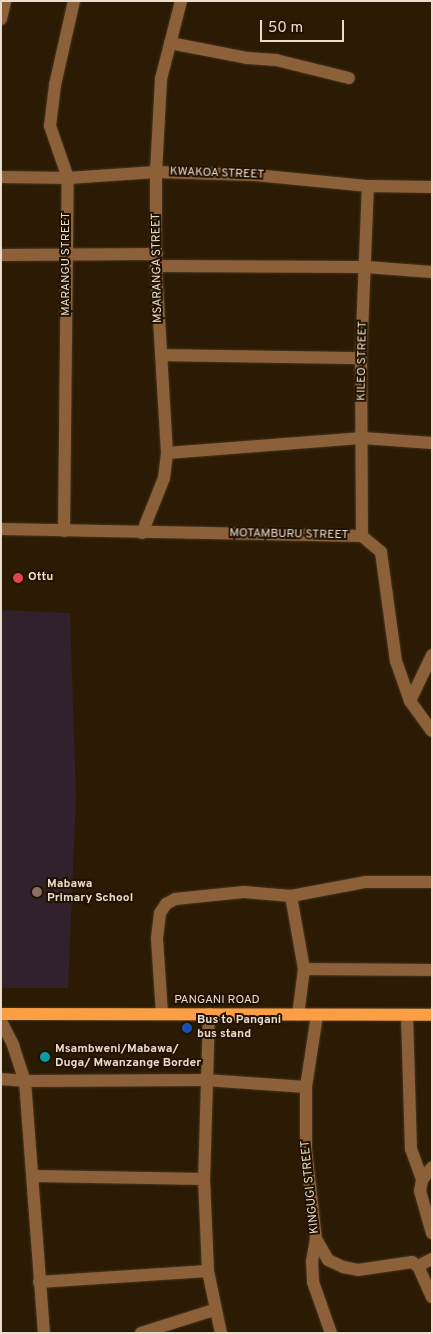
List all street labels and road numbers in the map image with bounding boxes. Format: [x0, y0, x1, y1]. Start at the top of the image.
street label: KWAKOA STREET [169, 165, 265, 183]
street label: MARANGU STREET [60, 212, 74, 316]
street label: MSARANGA STREET [150, 213, 166, 323]
street label: KILEO STREET [355, 321, 371, 401]
street label: MOTAMBURU STREET [229, 527, 349, 543]
street label: PANGANI ROAD [174, 994, 260, 1008]
street label: KINGUGI STREET [299, 1140, 323, 1234]

